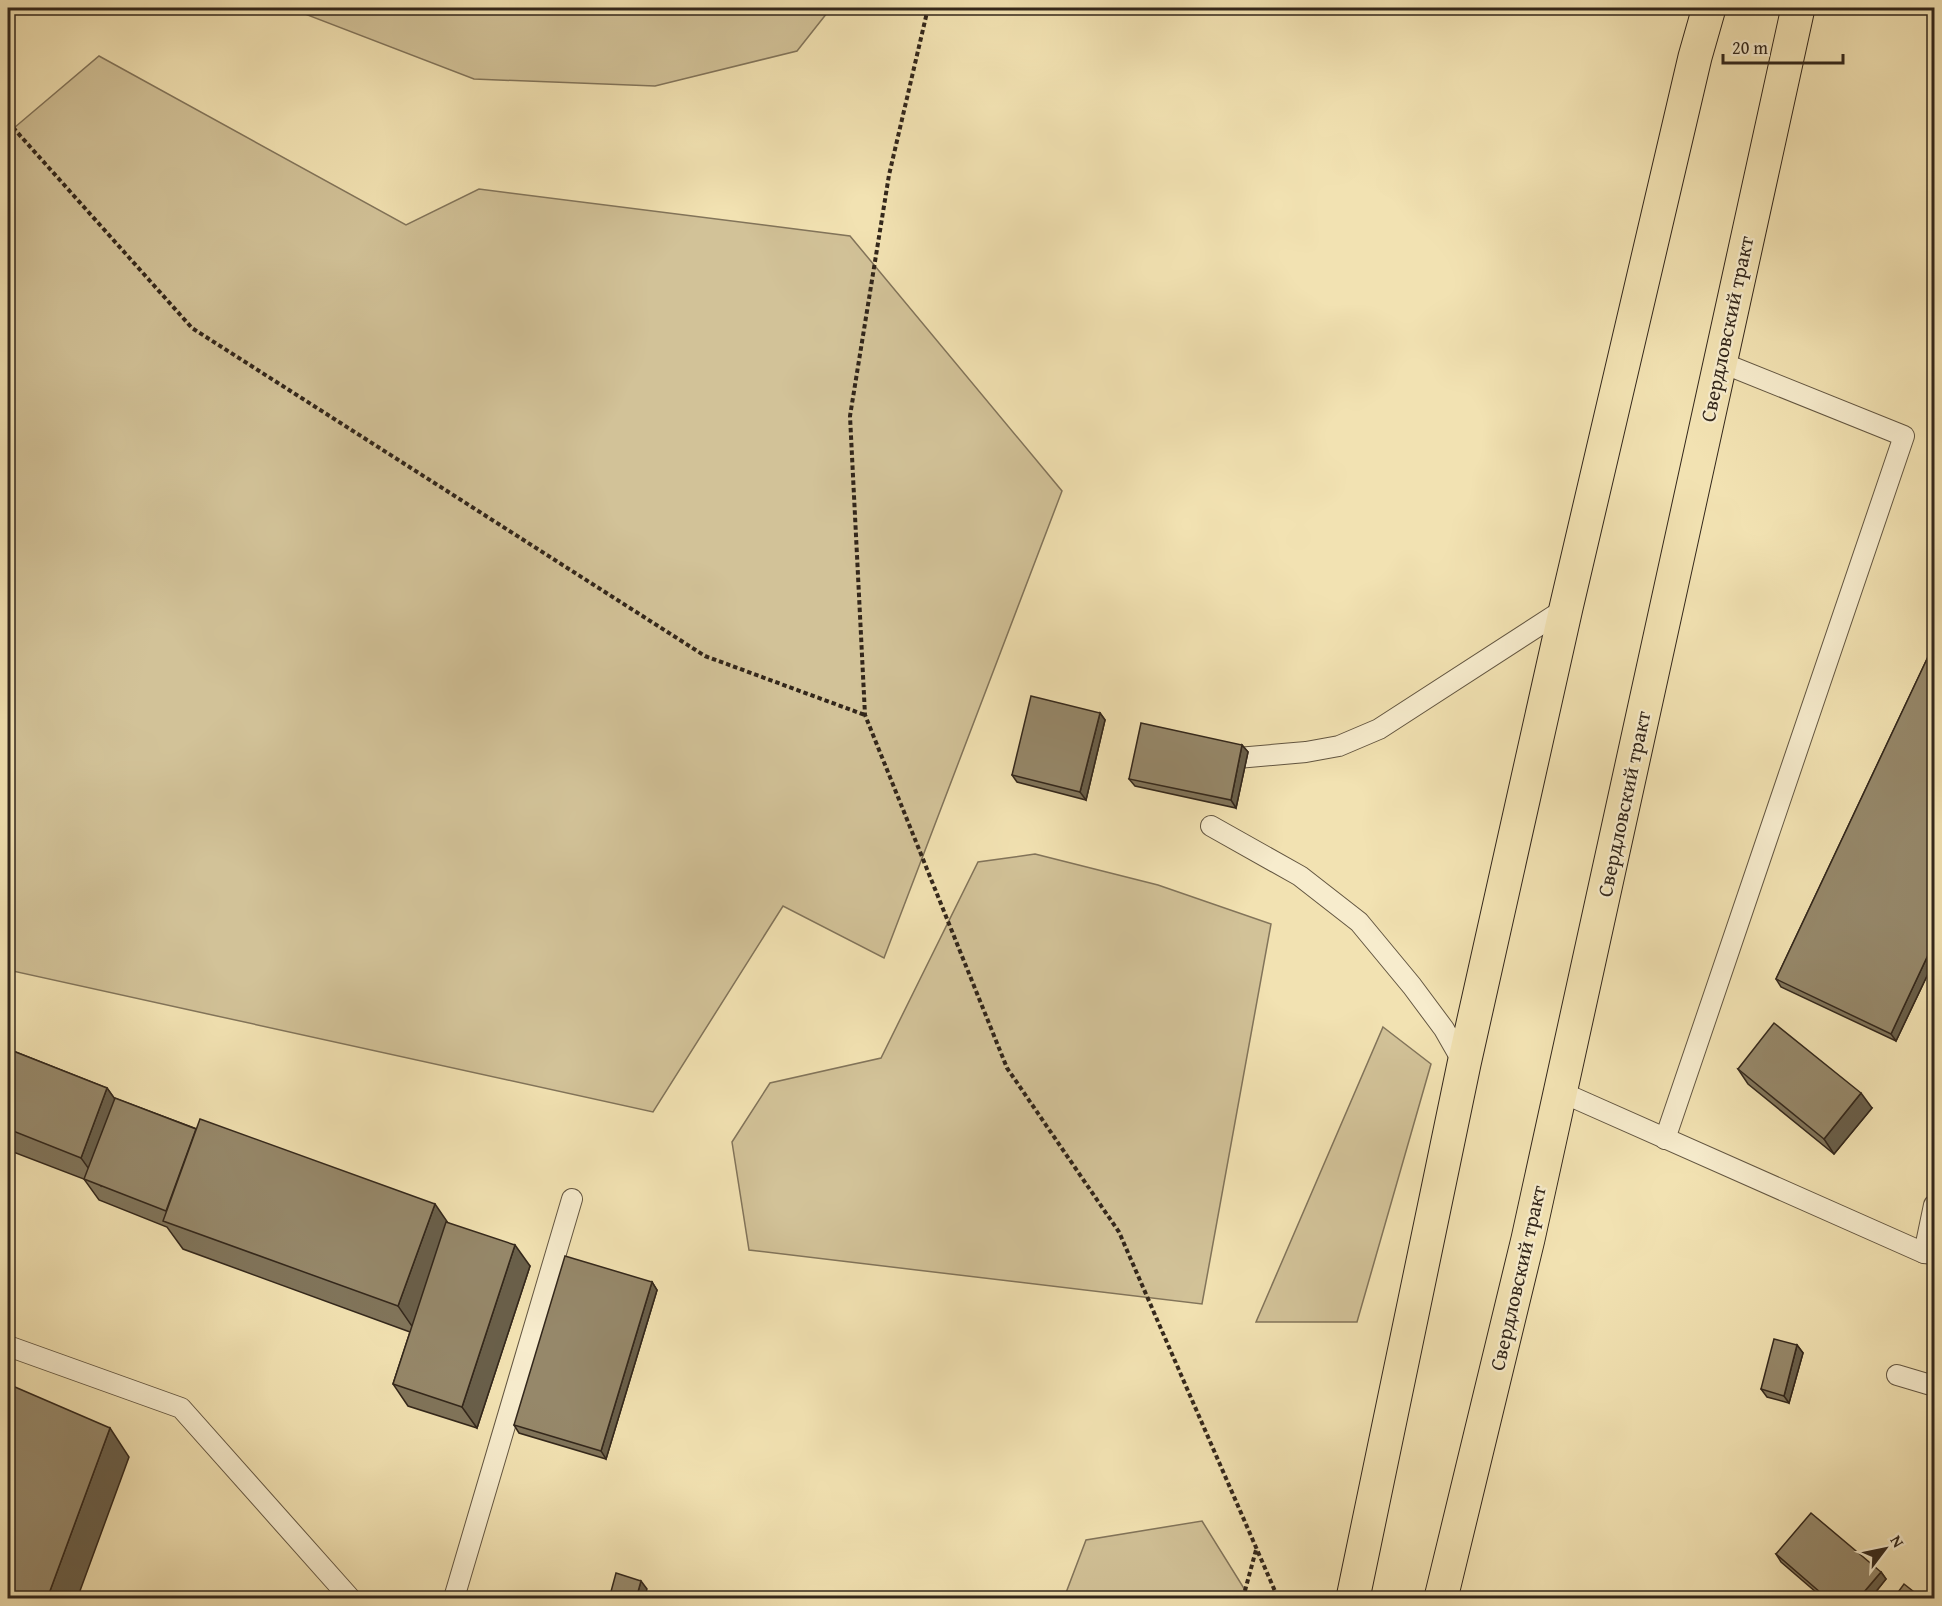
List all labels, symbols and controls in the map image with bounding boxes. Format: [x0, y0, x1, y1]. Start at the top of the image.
scale bar [1723, 27, 1843, 65]
text: 20 m [1732, 34, 1768, 61]
street label: Свердловский тракт [1692, 233, 1761, 425]
street label: Свердловский тракт [1589, 708, 1658, 900]
street label: Свердловский тракт [1481, 1182, 1554, 1374]
north arrow [1855, 1519, 1915, 1579]
text: N [1885, 1530, 1911, 1552]

